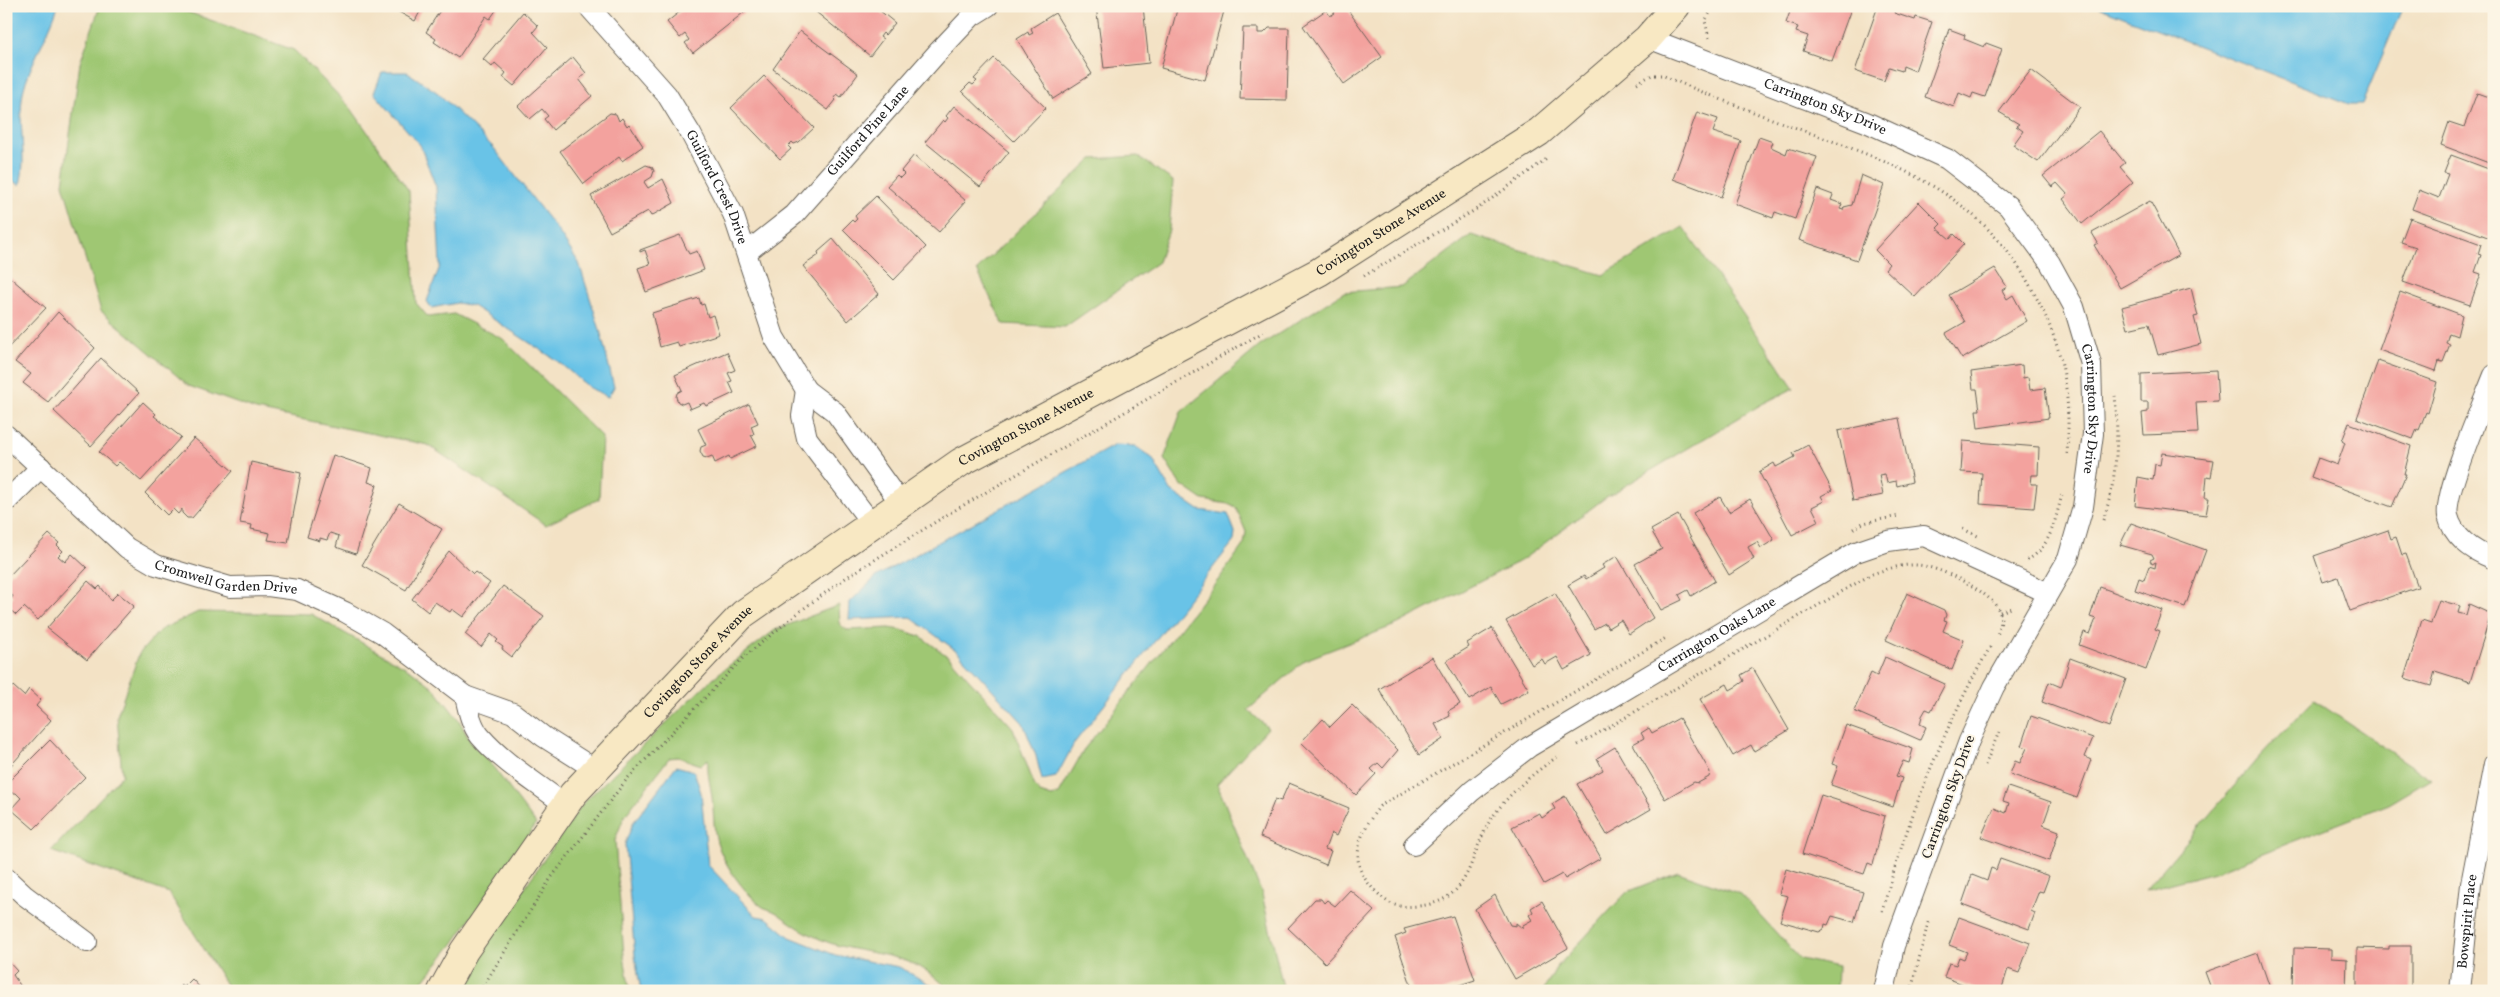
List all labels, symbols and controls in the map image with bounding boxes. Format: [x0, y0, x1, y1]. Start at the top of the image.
street label: Carrington Sky Drive [1761, 74, 1890, 140]
street label: Guilford Pine Lane [823, 81, 914, 180]
street label: Guilford Crest Drive [681, 127, 752, 247]
street label: Covington Stone Avenue [1312, 184, 1450, 281]
street label: Carrington Sky Drive [2076, 342, 2103, 475]
street label: Covington Stone Avenue [955, 383, 1098, 471]
street label: Cromwell Garden Drive [152, 556, 299, 599]
street label: Carrington Oaks Lane [1654, 592, 1780, 678]
street label: Covington Stone Avenue [639, 600, 757, 723]
street label: Carrington Sky Drive [1918, 732, 1980, 862]
street label: Bowspirit Place [2453, 872, 2482, 970]

